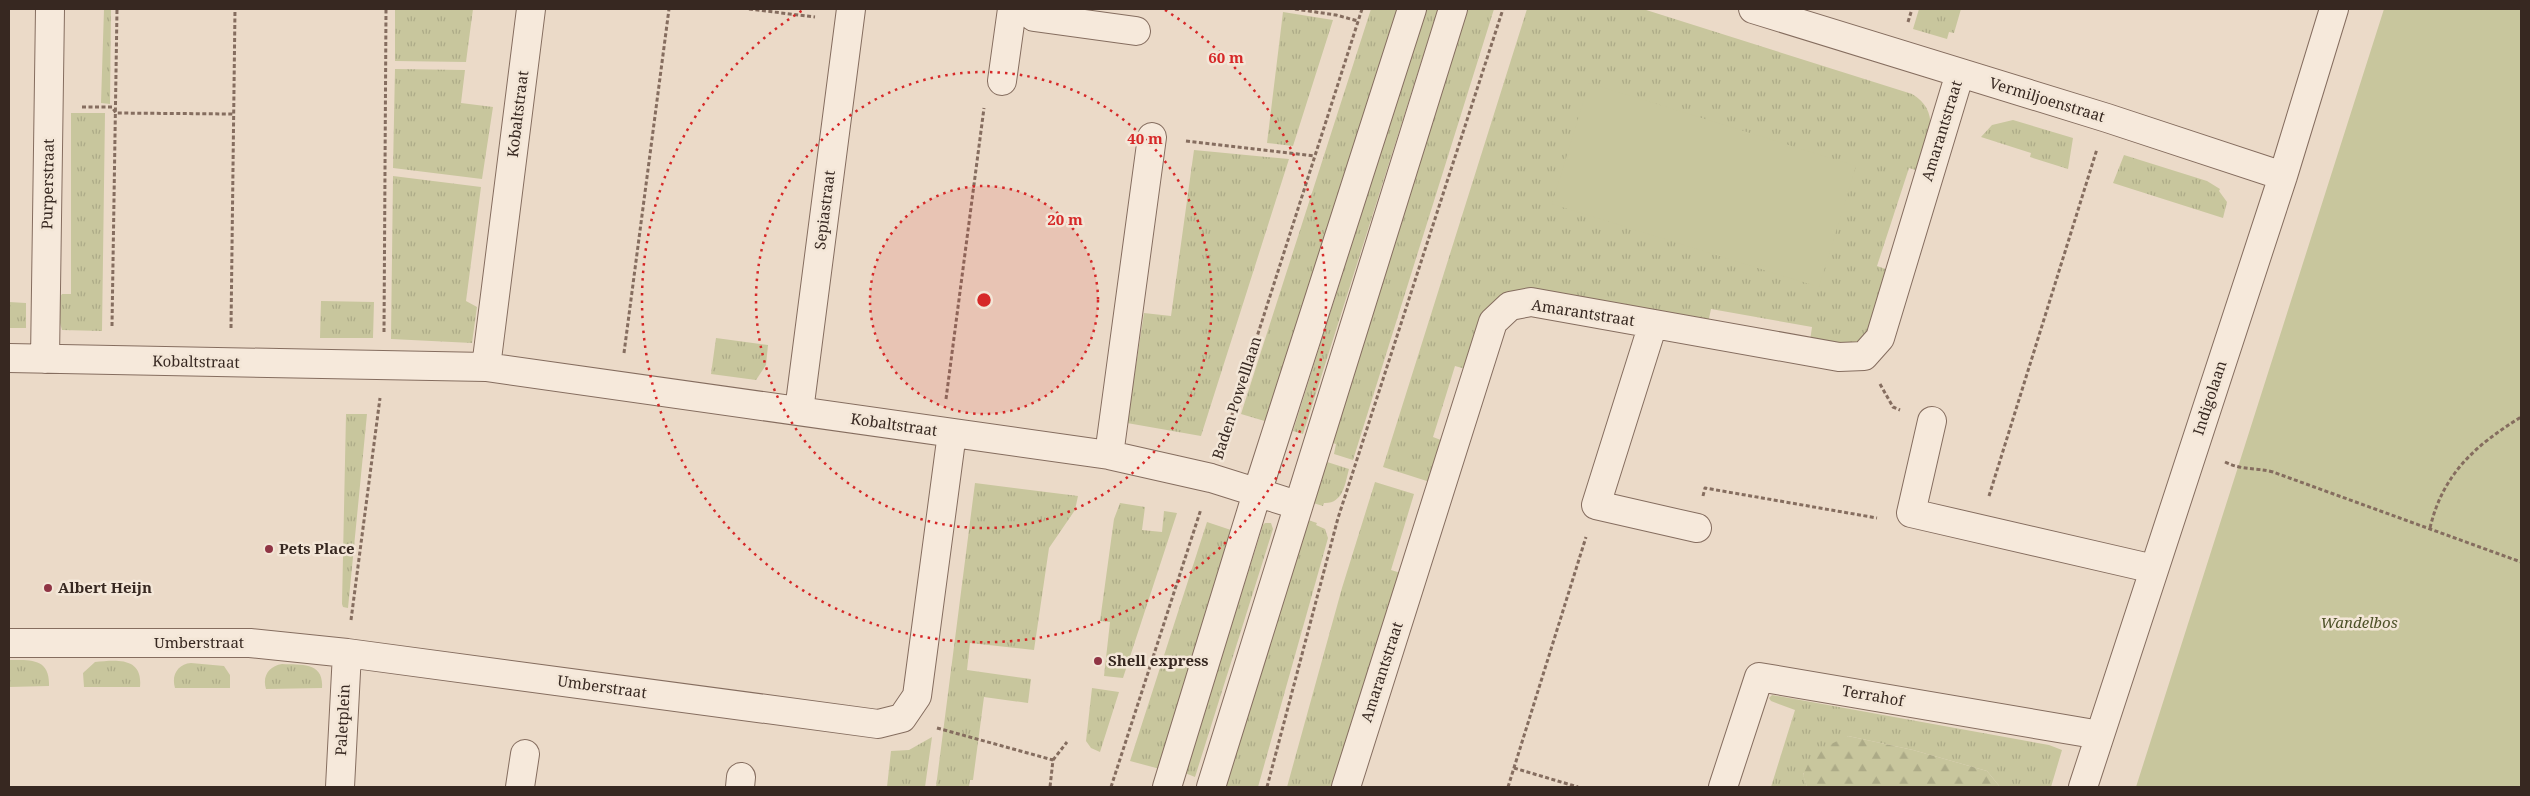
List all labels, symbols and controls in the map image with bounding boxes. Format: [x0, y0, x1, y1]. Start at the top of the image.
text: 60 m [1208, 47, 1244, 67]
street label: Kobaltstraat [502, 69, 532, 158]
street label: Vermiljoenstraat [1987, 72, 2107, 126]
street label: Amarantstraat [1916, 78, 1966, 184]
text: 40 m [1127, 128, 1163, 148]
street label: Purperstraat [36, 138, 58, 230]
street label: Sepiastraat [809, 169, 839, 251]
text: 20 m [1047, 209, 1083, 229]
centre of rings [975, 291, 993, 309]
street label: Amarantstraat [1530, 294, 1636, 330]
street label: Baden Powelllaan [1207, 333, 1265, 462]
street label: Kobaltstraat [152, 350, 240, 372]
street label: Indigolaan [2188, 358, 2231, 437]
street label: Kobaltstraat [849, 408, 939, 440]
place label: Pets Place [279, 538, 355, 558]
marker: Pets Place [263, 543, 275, 555]
place label: Albert Heijn [58, 577, 152, 597]
marker: Albert Heijn [42, 582, 54, 594]
park label: Wandelbos [2320, 612, 2398, 632]
street label: Amarantstraat [1355, 619, 1407, 724]
street label: Umberstraat [154, 632, 244, 652]
place label: Shell express [1108, 650, 1209, 670]
marker: Shell express [1092, 655, 1104, 667]
street label: Umberstraat [556, 670, 648, 702]
street label: Terrahof [1841, 680, 1907, 711]
street label: Paletplein [330, 683, 354, 756]

